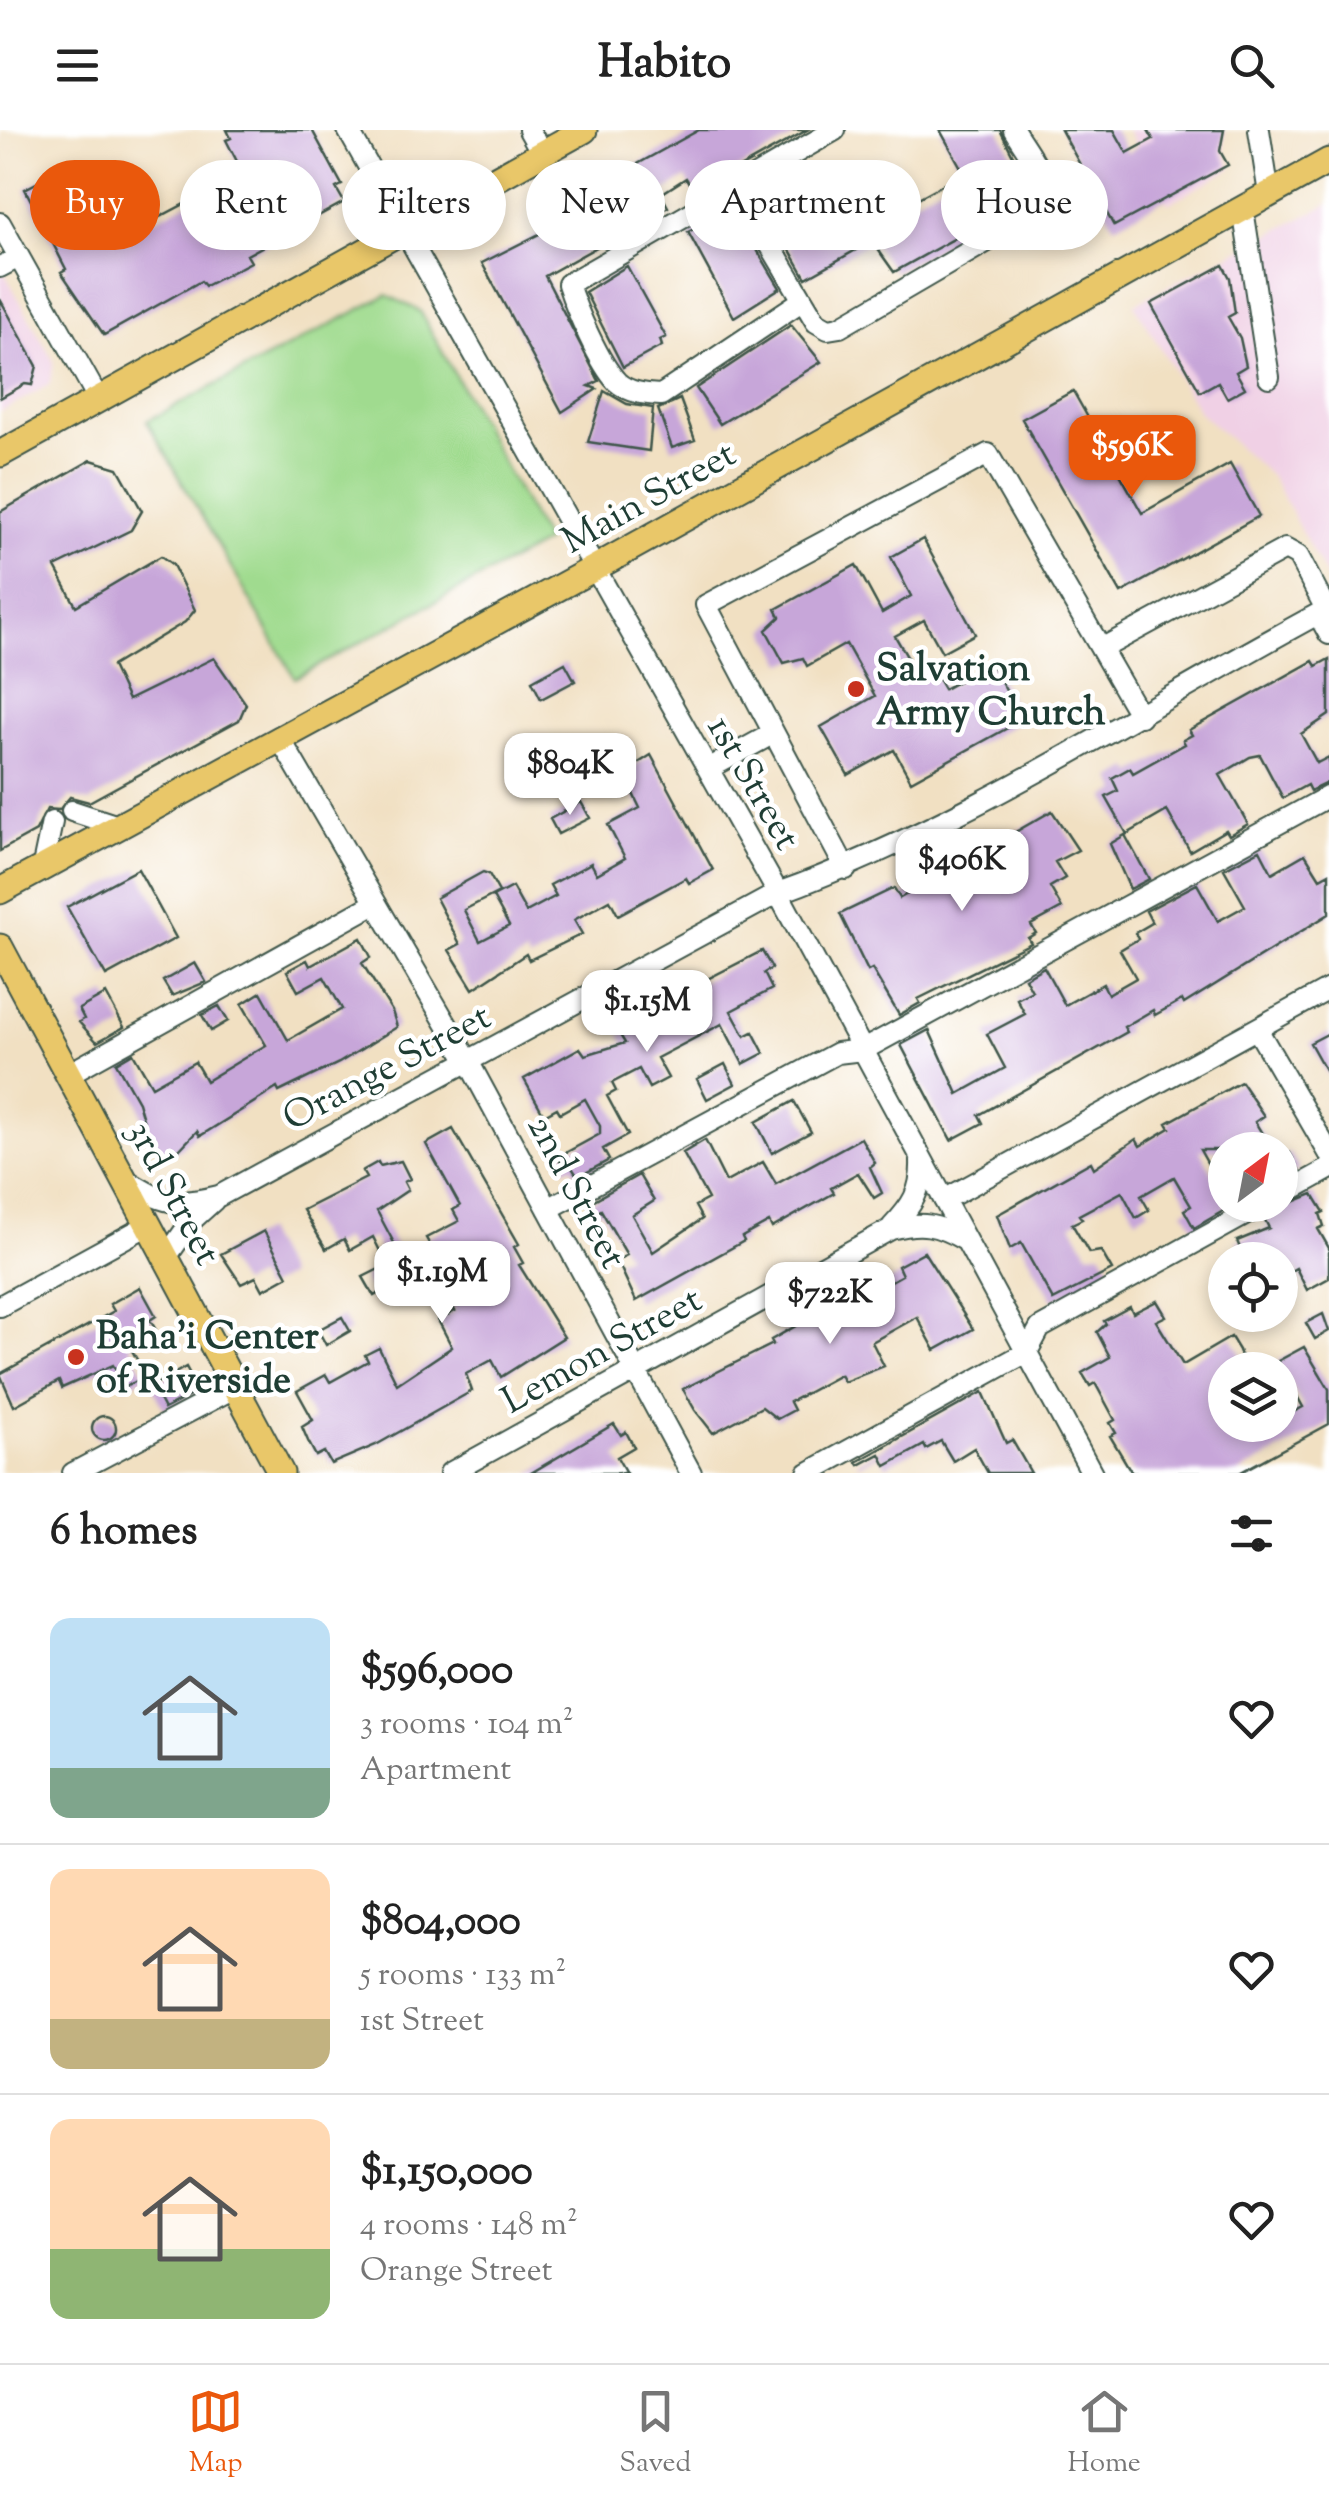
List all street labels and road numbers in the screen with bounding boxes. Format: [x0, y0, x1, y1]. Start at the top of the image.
street label: Main Street [553, 429, 747, 570]
street label: 1st Street [691, 707, 812, 861]
street label: Orange Street [274, 992, 501, 1147]
street label: 2nd Street [511, 1106, 638, 1280]
street label: 3rd Street [111, 1112, 232, 1276]
street label: Lemon Street [493, 1275, 713, 1430]

